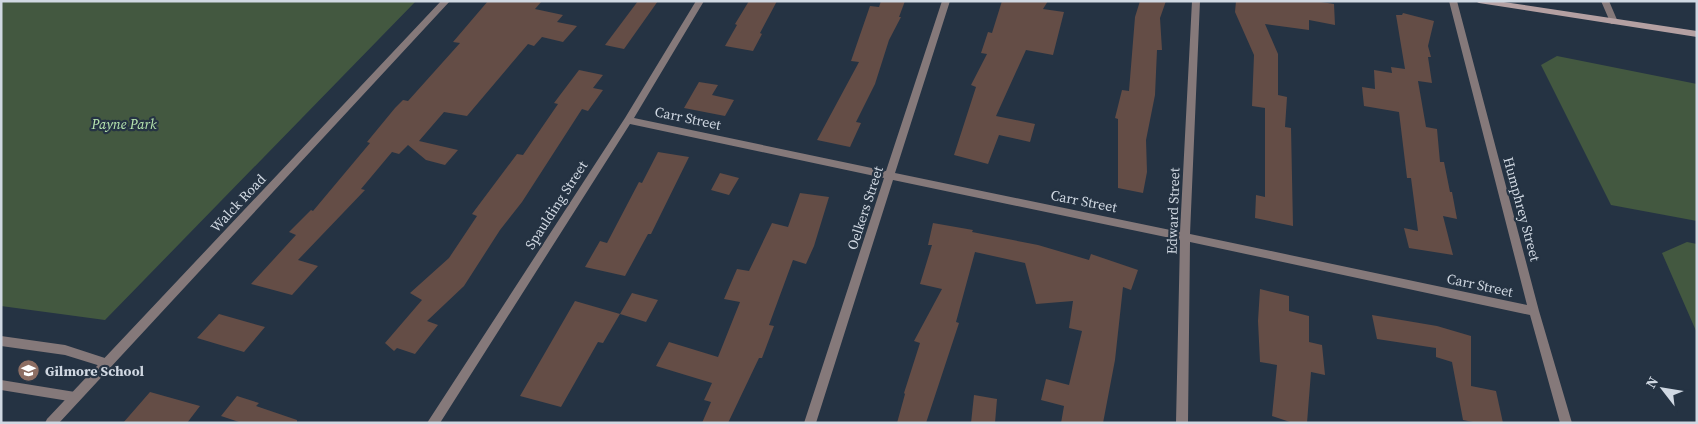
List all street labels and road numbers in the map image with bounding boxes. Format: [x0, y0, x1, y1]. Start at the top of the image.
street label: Carr Street [653, 101, 723, 135]
street label: Humphrey Street [1498, 155, 1546, 264]
street label: Spaulding Street [520, 156, 592, 253]
street label: Oelkers Street [842, 163, 888, 252]
street label: Edward Street [1161, 167, 1185, 255]
street label: Walck Road [206, 169, 270, 237]
street label: Carr Street [1049, 185, 1119, 217]
street label: Carr Street [1445, 268, 1515, 302]

